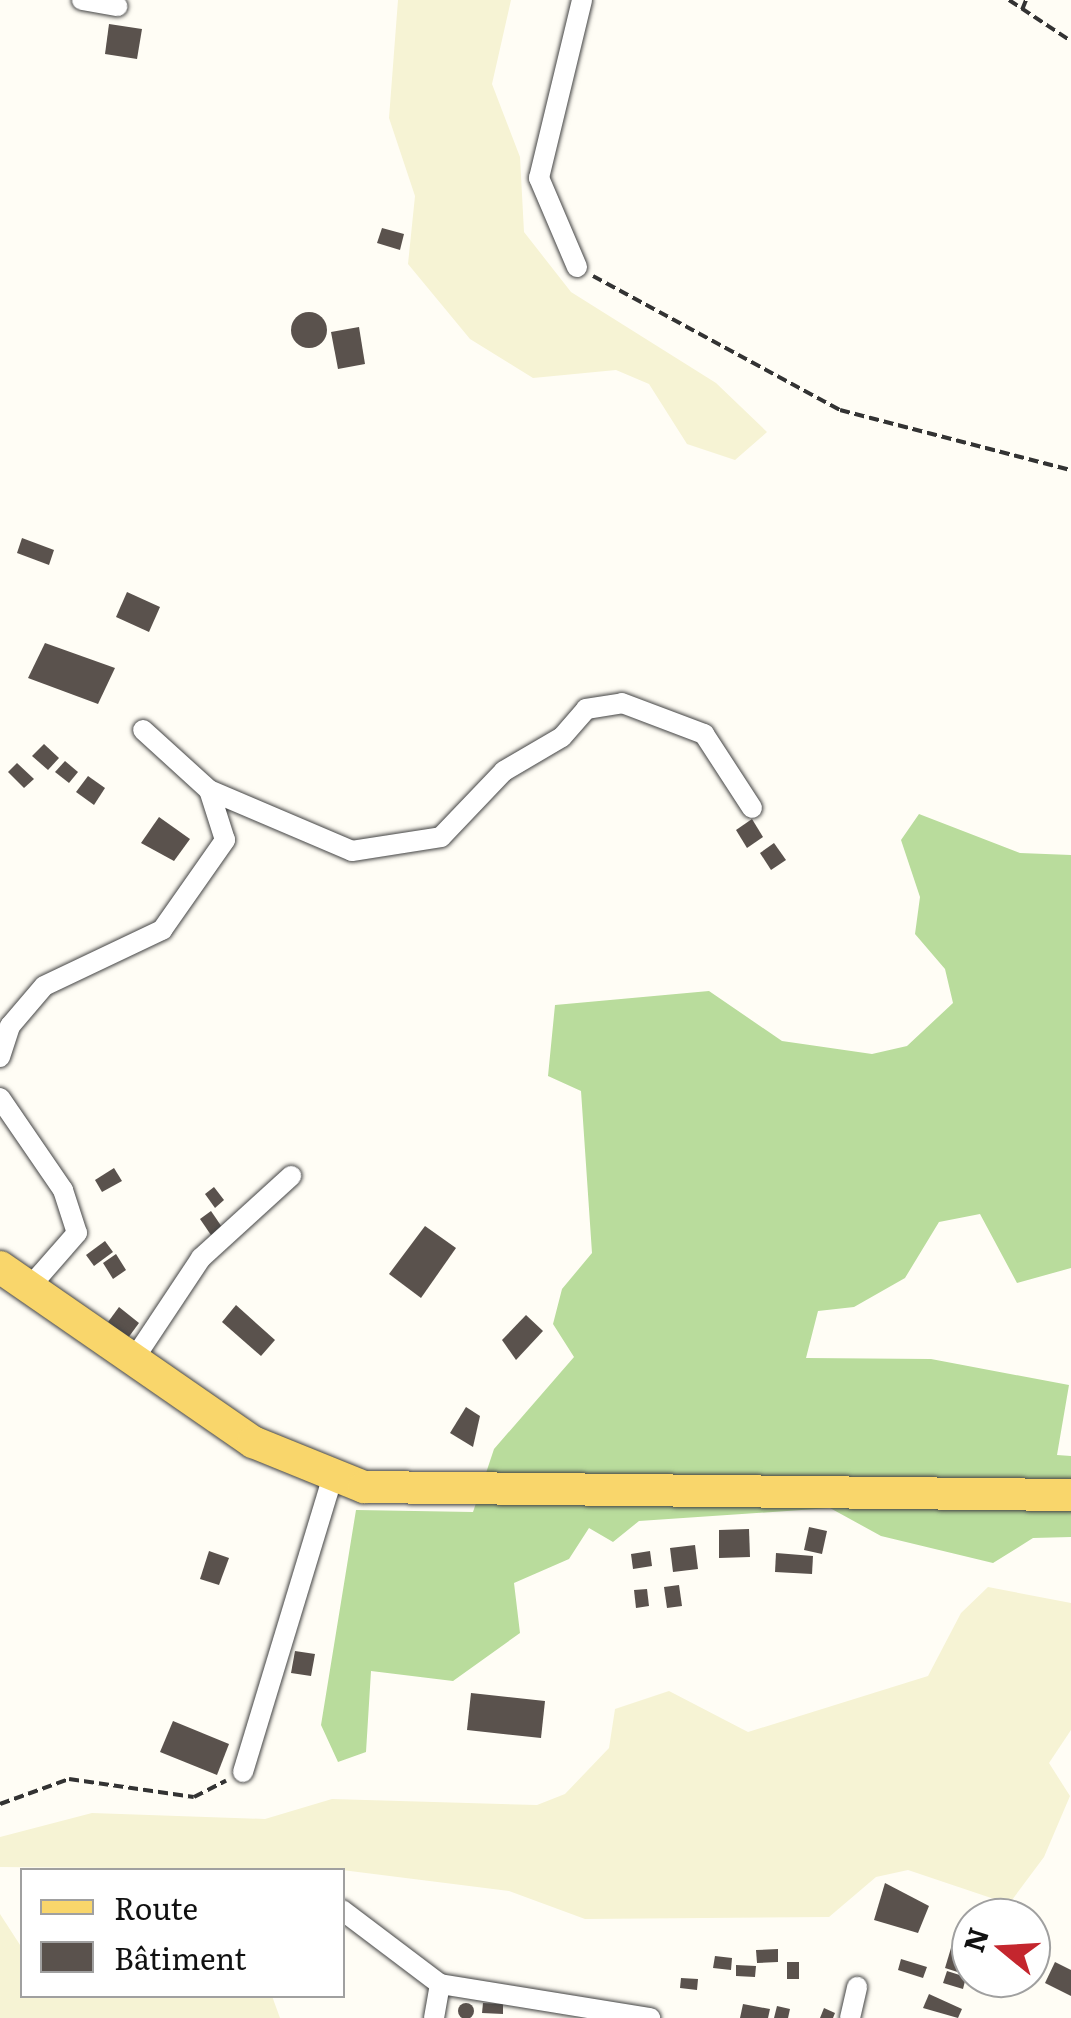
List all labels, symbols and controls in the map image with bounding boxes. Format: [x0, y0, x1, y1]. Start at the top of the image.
legend [20, 1868, 345, 1998]
text: Route [114, 1885, 198, 1929]
north arrow [951, 1898, 1051, 1998]
text: N [951, 1922, 998, 1957]
text: Bâtiment [114, 1935, 246, 1979]

